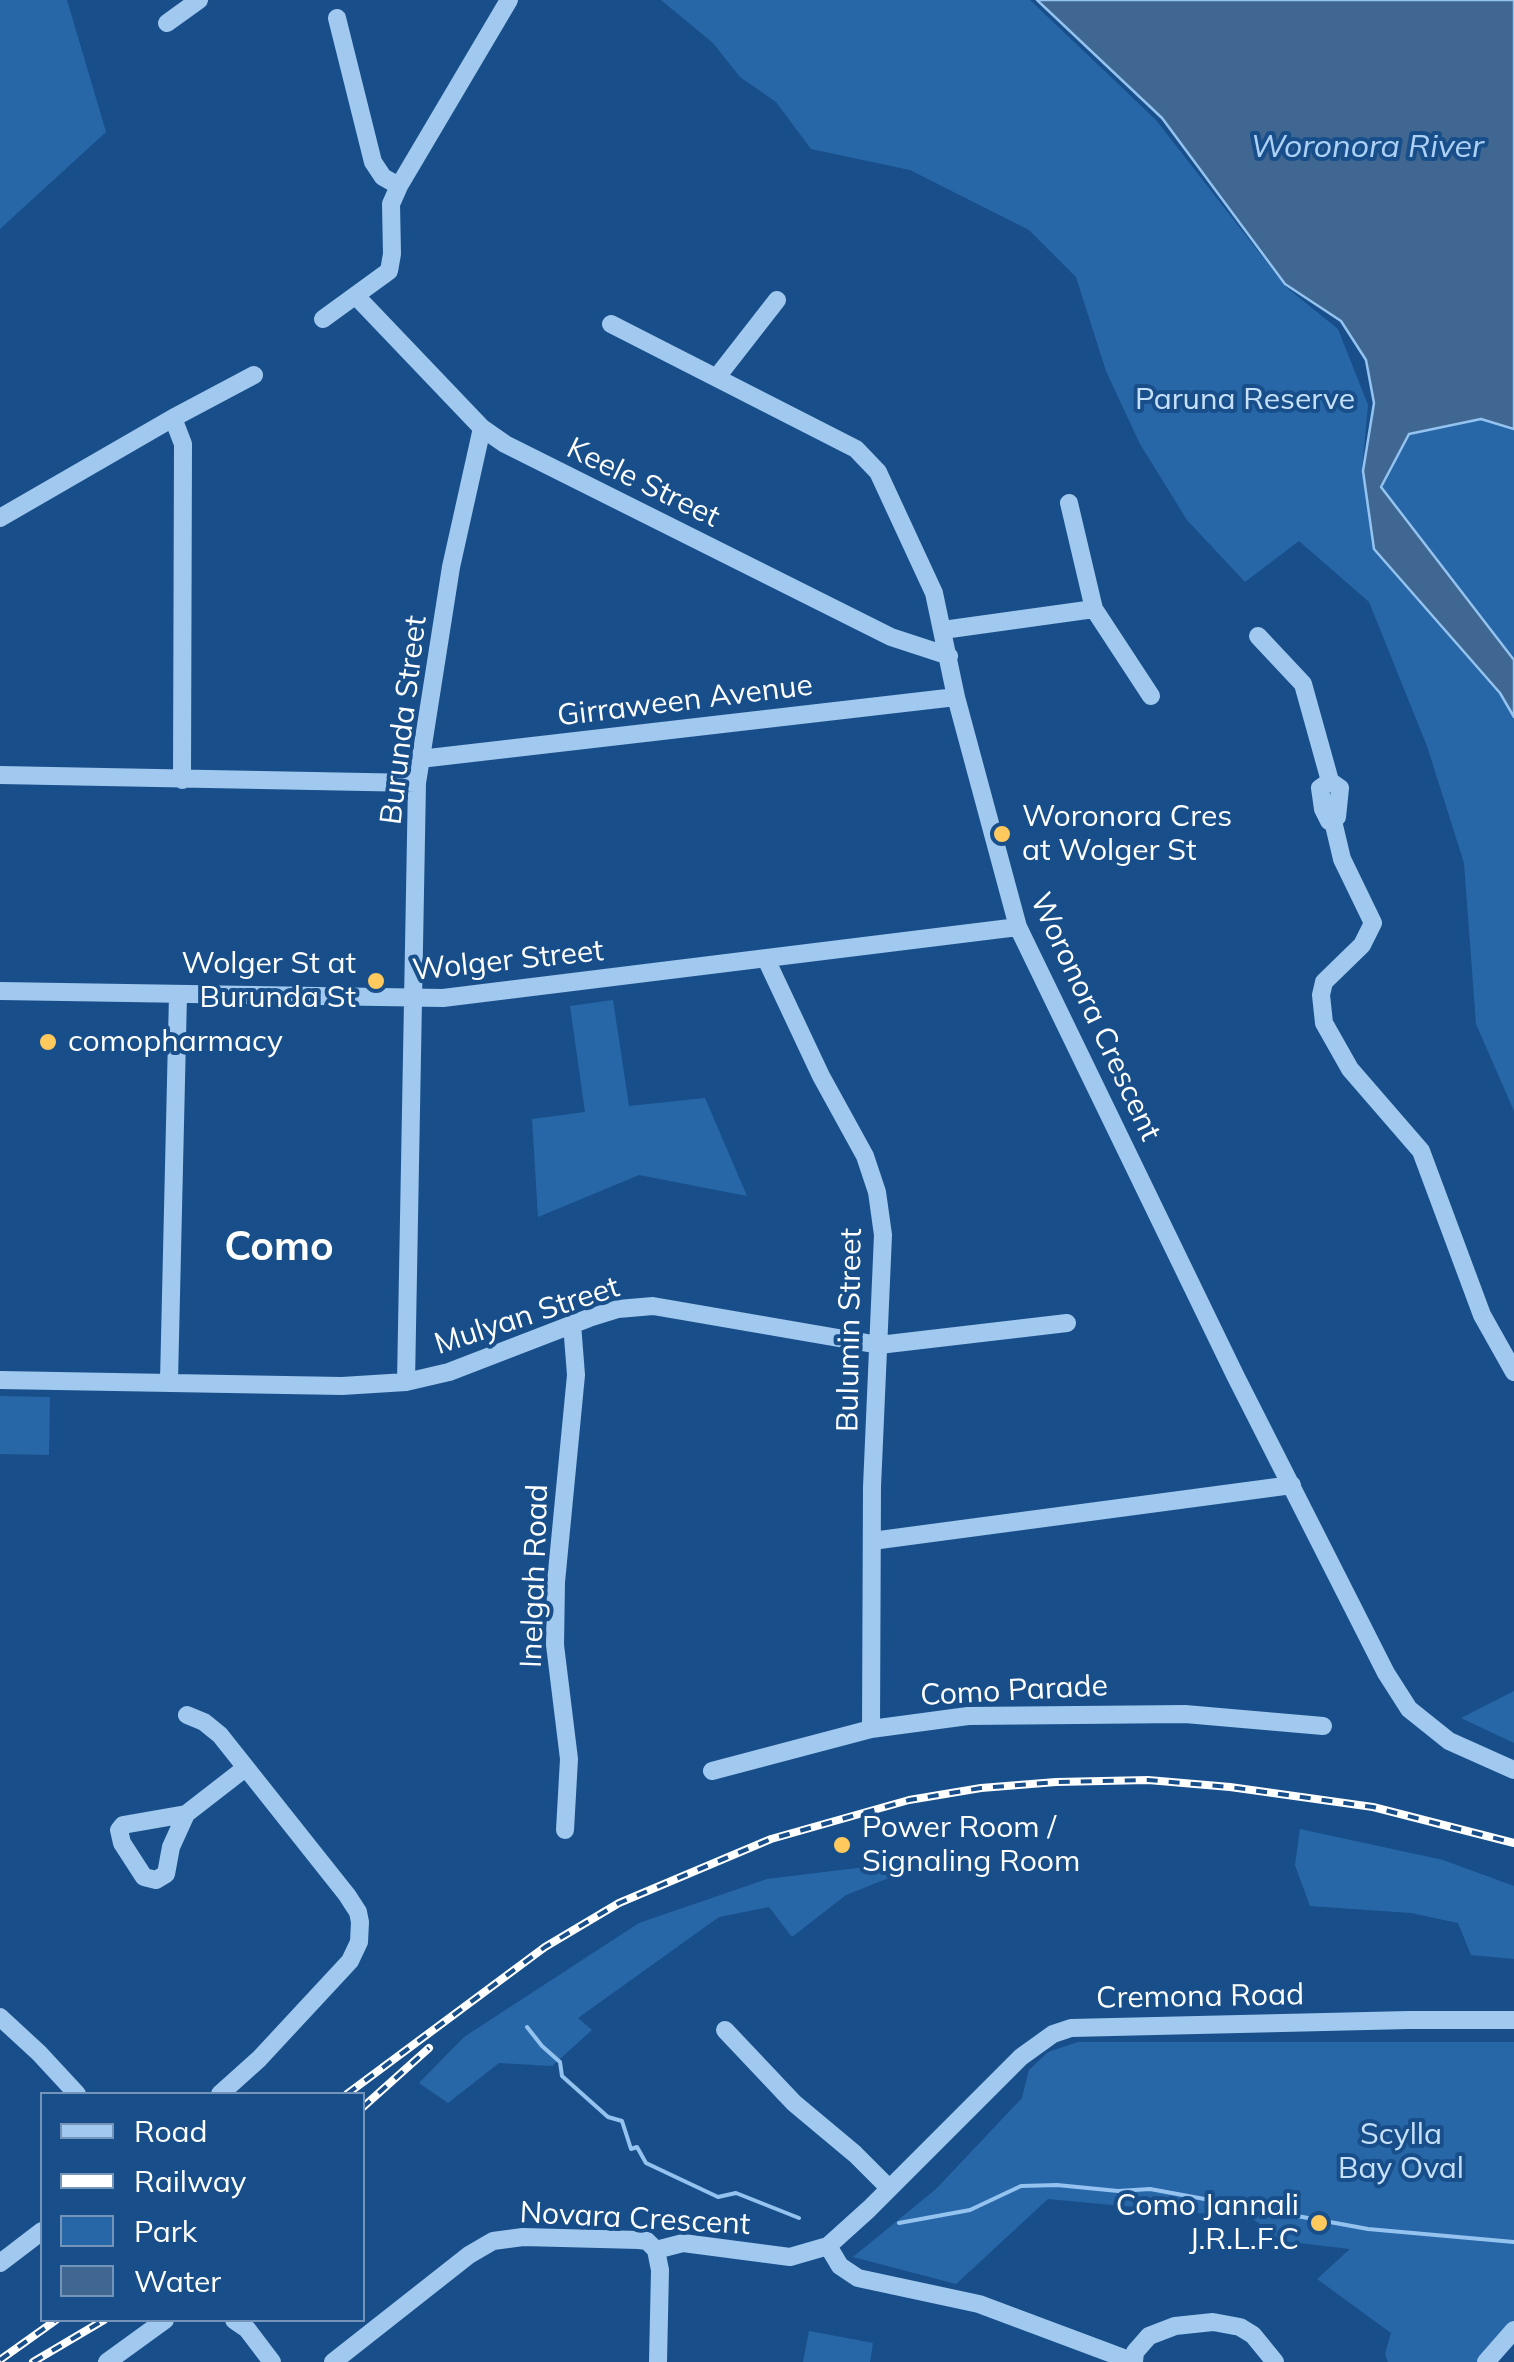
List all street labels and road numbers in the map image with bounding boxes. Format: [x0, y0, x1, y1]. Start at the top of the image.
street label: Keele Street [561, 431, 725, 535]
street label: Burunda Street [373, 613, 435, 827]
street label: Girraween Avenue [555, 667, 815, 735]
street label: Woronora Crescent [1022, 887, 1168, 1147]
street label: Wolger Street [411, 933, 605, 989]
street label: Bulumin Street [830, 1228, 870, 1432]
street label: Mulyan Street [430, 1269, 624, 1363]
street label: Inelgah Road [514, 1483, 556, 1669]
street label: Como Parade [919, 1668, 1109, 1714]
street label: Cremona Road [1096, 1977, 1304, 2017]
street label: Novara Crescent [519, 2195, 751, 2243]

